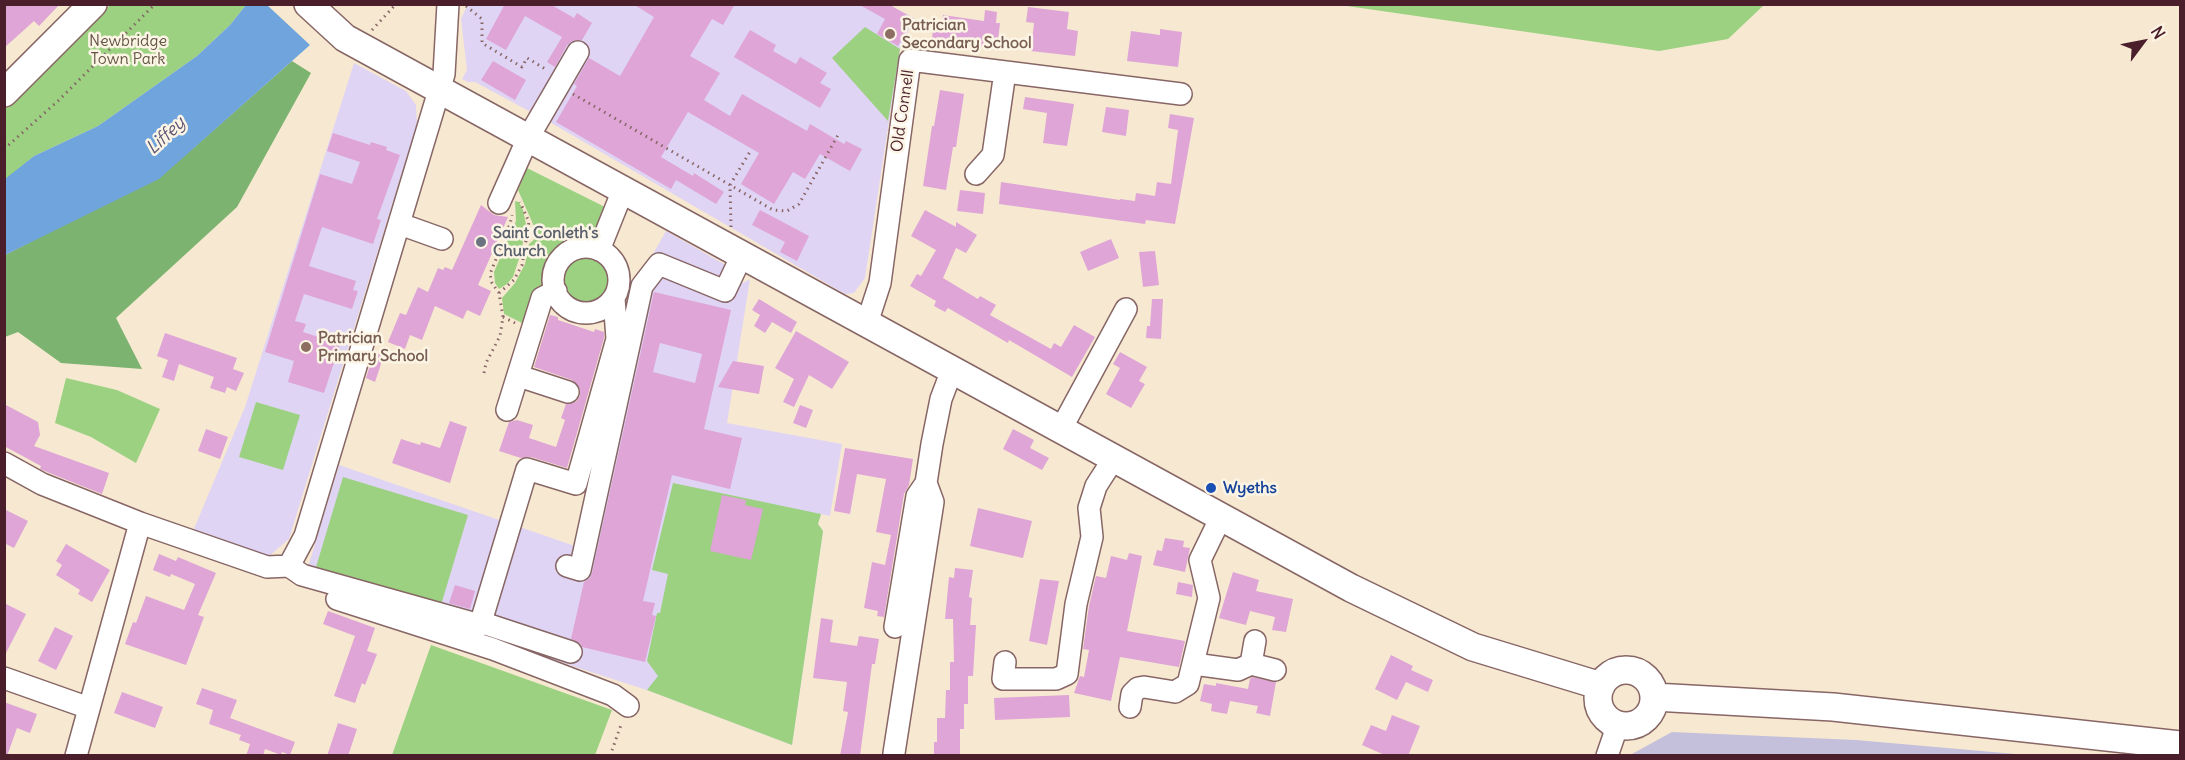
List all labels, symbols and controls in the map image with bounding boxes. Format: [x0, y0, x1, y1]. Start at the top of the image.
north arrow [2113, 12, 2173, 72]
place label: Patrician Secondary School [902, 15, 1032, 53]
text: N [2147, 22, 2170, 42]
marker: Patrician Secondary School [883, 27, 897, 41]
park label: Newbridge Town Park [89, 31, 167, 69]
street label: Old Connell [888, 69, 918, 153]
water label: Liffey [142, 113, 190, 159]
place label: Saint Conleth's Church [493, 223, 598, 261]
marker: Saint Conleth's Church [474, 235, 488, 249]
place label: Patrician Primary School [318, 328, 428, 366]
marker: Patrician Primary School [299, 340, 313, 354]
place label: Wyeths [1223, 478, 1277, 498]
marker: Wyeths [1204, 481, 1218, 495]

